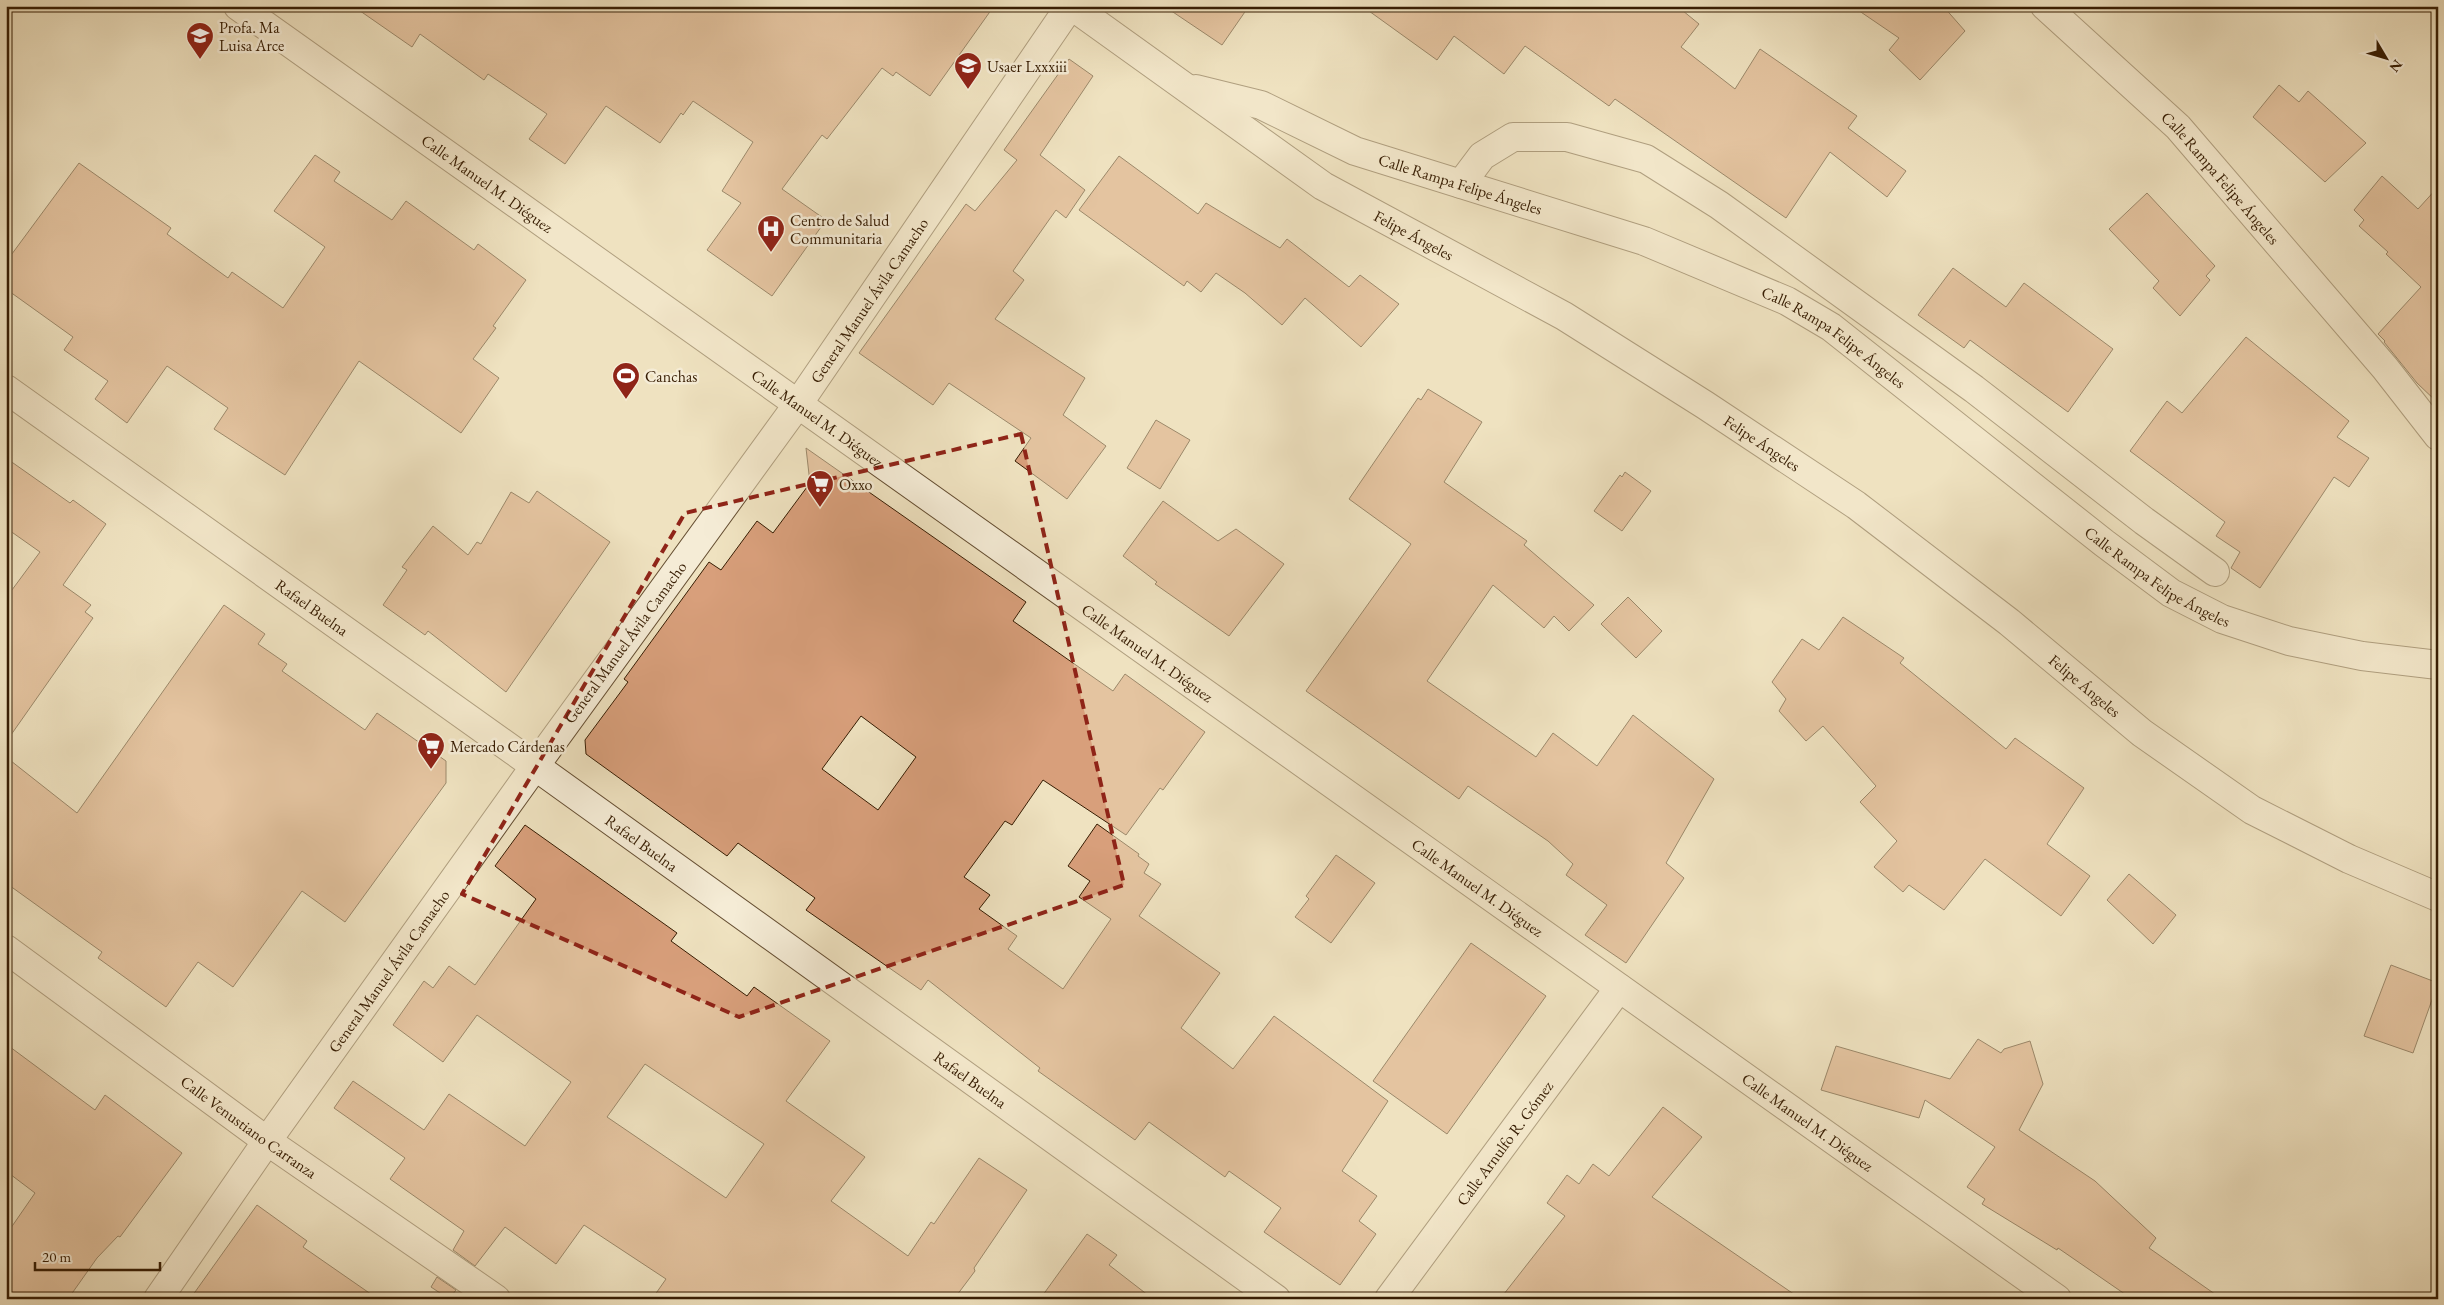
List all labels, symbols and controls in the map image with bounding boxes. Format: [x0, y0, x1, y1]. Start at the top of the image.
place label: Profa. Ma Luisa Arce [219, 17, 284, 56]
school or university icon: Profa. Ma Luisa Arce [185, 21, 215, 60]
north arrow [2362, 32, 2412, 82]
school or university icon: Usaer Lxxxiii [953, 51, 983, 90]
place label: Usaer Lxxxiii [987, 56, 1067, 77]
text: N [2385, 56, 2407, 77]
street label: Calle Rampa Felipe Ángeles [2157, 107, 2284, 249]
street label: Calle Manuel M. Diéguez [417, 130, 557, 238]
street label: Calle Rampa Felipe Ángeles [1376, 149, 1545, 220]
street label: Felipe Ángeles [1370, 205, 1457, 265]
place label: Centro de Salud Communitaria [790, 210, 890, 249]
hospital icon: Centro de Salud Communitaria [756, 214, 786, 253]
street label: General Manuel Ávila Camacho [805, 214, 933, 387]
street label: Calle Rampa Felipe Ángeles [1758, 282, 1910, 393]
sports icon: Canchas [611, 361, 641, 400]
street label: Calle Manuel M. Diéguez [747, 364, 887, 472]
place label: Canchas [645, 366, 698, 387]
street label: Felipe Ángeles [1720, 410, 1804, 476]
supermarket icon: Oxxo [805, 469, 835, 508]
place label: Oxxo [839, 474, 873, 495]
street label: Calle Rampa Felipe Ángeles [2080, 522, 2232, 632]
street label: General Manuel Ávila Camacho [559, 557, 691, 728]
street label: Rafael Buelna [271, 574, 353, 641]
street label: Calle Manuel M. Diéguez [1077, 599, 1217, 707]
street label: Felipe Ángeles [2044, 650, 2125, 722]
supermarket icon: Mercado Cárdenas [416, 731, 446, 770]
place label: Mercado Cárdenas [450, 736, 565, 757]
street label: Rafael Buelna [601, 810, 683, 877]
street label: Calle Manuel M. Diéguez [1407, 834, 1547, 942]
street label: General Manuel Ávila Camacho [324, 885, 454, 1057]
street label: Rafael Buelna [930, 1046, 1011, 1113]
street label: Calle Manuel M. Diéguez [1738, 1068, 1878, 1176]
street label: Calle Venustiano Carranza [176, 1071, 321, 1184]
street label: Calle Arnulfo R. Gómez [1452, 1077, 1558, 1210]
scale bar [35, 1240, 160, 1272]
text: 20 m [42, 1247, 71, 1266]

